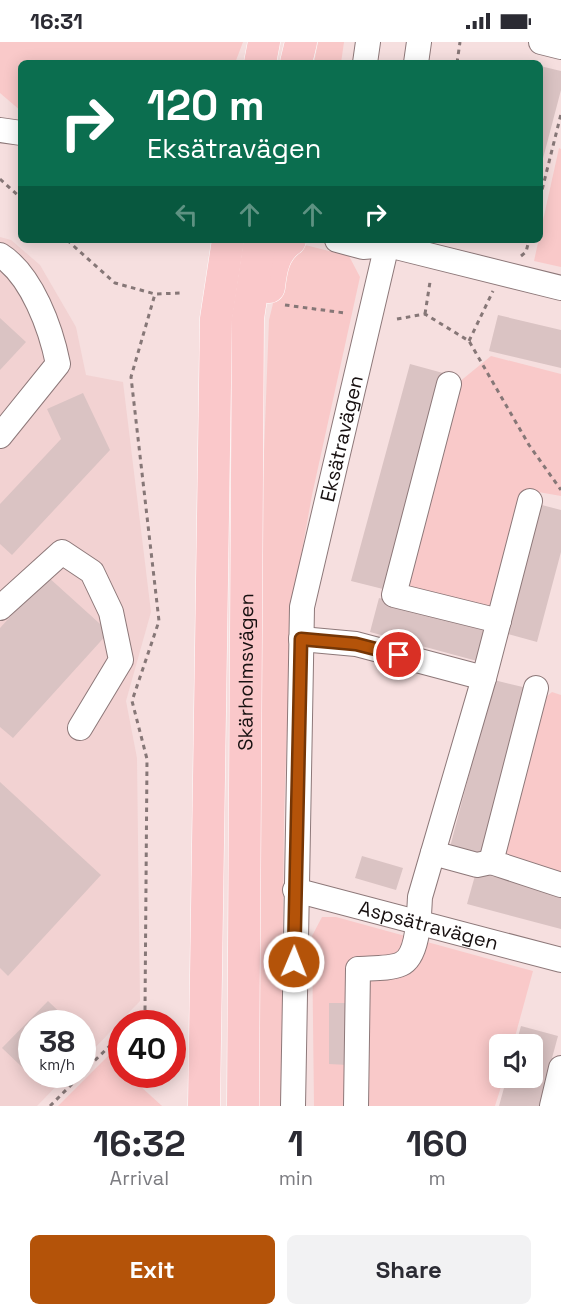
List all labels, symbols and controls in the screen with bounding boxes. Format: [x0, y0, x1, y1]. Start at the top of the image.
text: 16:31 [30, 7, 83, 35]
text: 120 m [147, 79, 265, 132]
icon: right [48, 84, 126, 162]
text: Eksätravägen [147, 131, 321, 166]
icon: left [170, 198, 203, 231]
icon: ahead [233, 198, 266, 231]
icon: ahead [296, 198, 329, 231]
icon: right [359, 198, 392, 231]
street label: Eksätravägen [314, 373, 369, 504]
street label: Skärholmsvägen [232, 593, 259, 751]
pin [373, 629, 424, 680]
icon: arrive [382, 638, 415, 671]
street label: Aspsätravägen [356, 894, 501, 956]
position arrow [262, 930, 326, 994]
speed limit sign: 40 [108, 1010, 186, 1088]
text: 38 [39, 1022, 75, 1061]
map controls [489, 1034, 543, 1088]
button: sound [489, 1034, 543, 1088]
text: km/h [39, 1055, 75, 1074]
text: 16:32 [93, 1121, 186, 1167]
text: 1 [288, 1121, 304, 1167]
text: 160 [406, 1121, 468, 1167]
text: Arrival [110, 1165, 169, 1191]
text: min [279, 1165, 313, 1191]
text: m [428, 1165, 446, 1191]
button: Exit [30, 1235, 275, 1304]
button: Share [287, 1235, 531, 1304]

